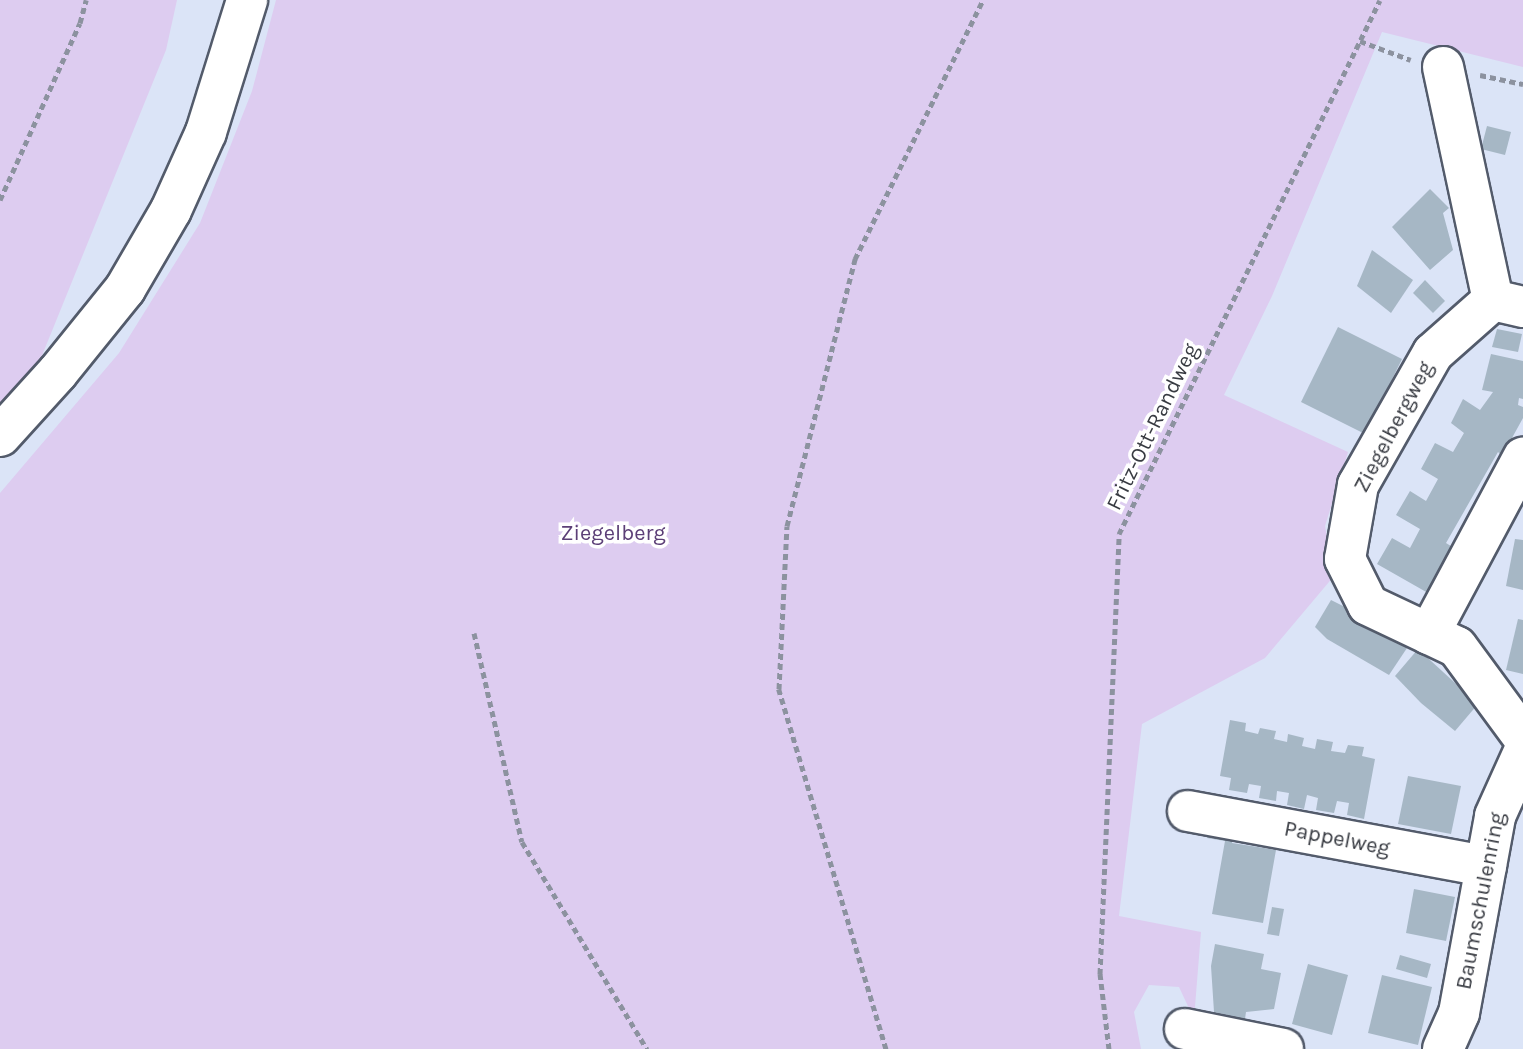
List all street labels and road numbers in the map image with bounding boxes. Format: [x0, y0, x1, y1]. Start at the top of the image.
street label: Fritz-Ott-Randweg [1101, 339, 1205, 515]
street label: Ziegelbergweg [1348, 357, 1440, 497]
street label: Baumschulenring [1451, 810, 1511, 992]
street label: Pappelweg [1282, 816, 1392, 862]

